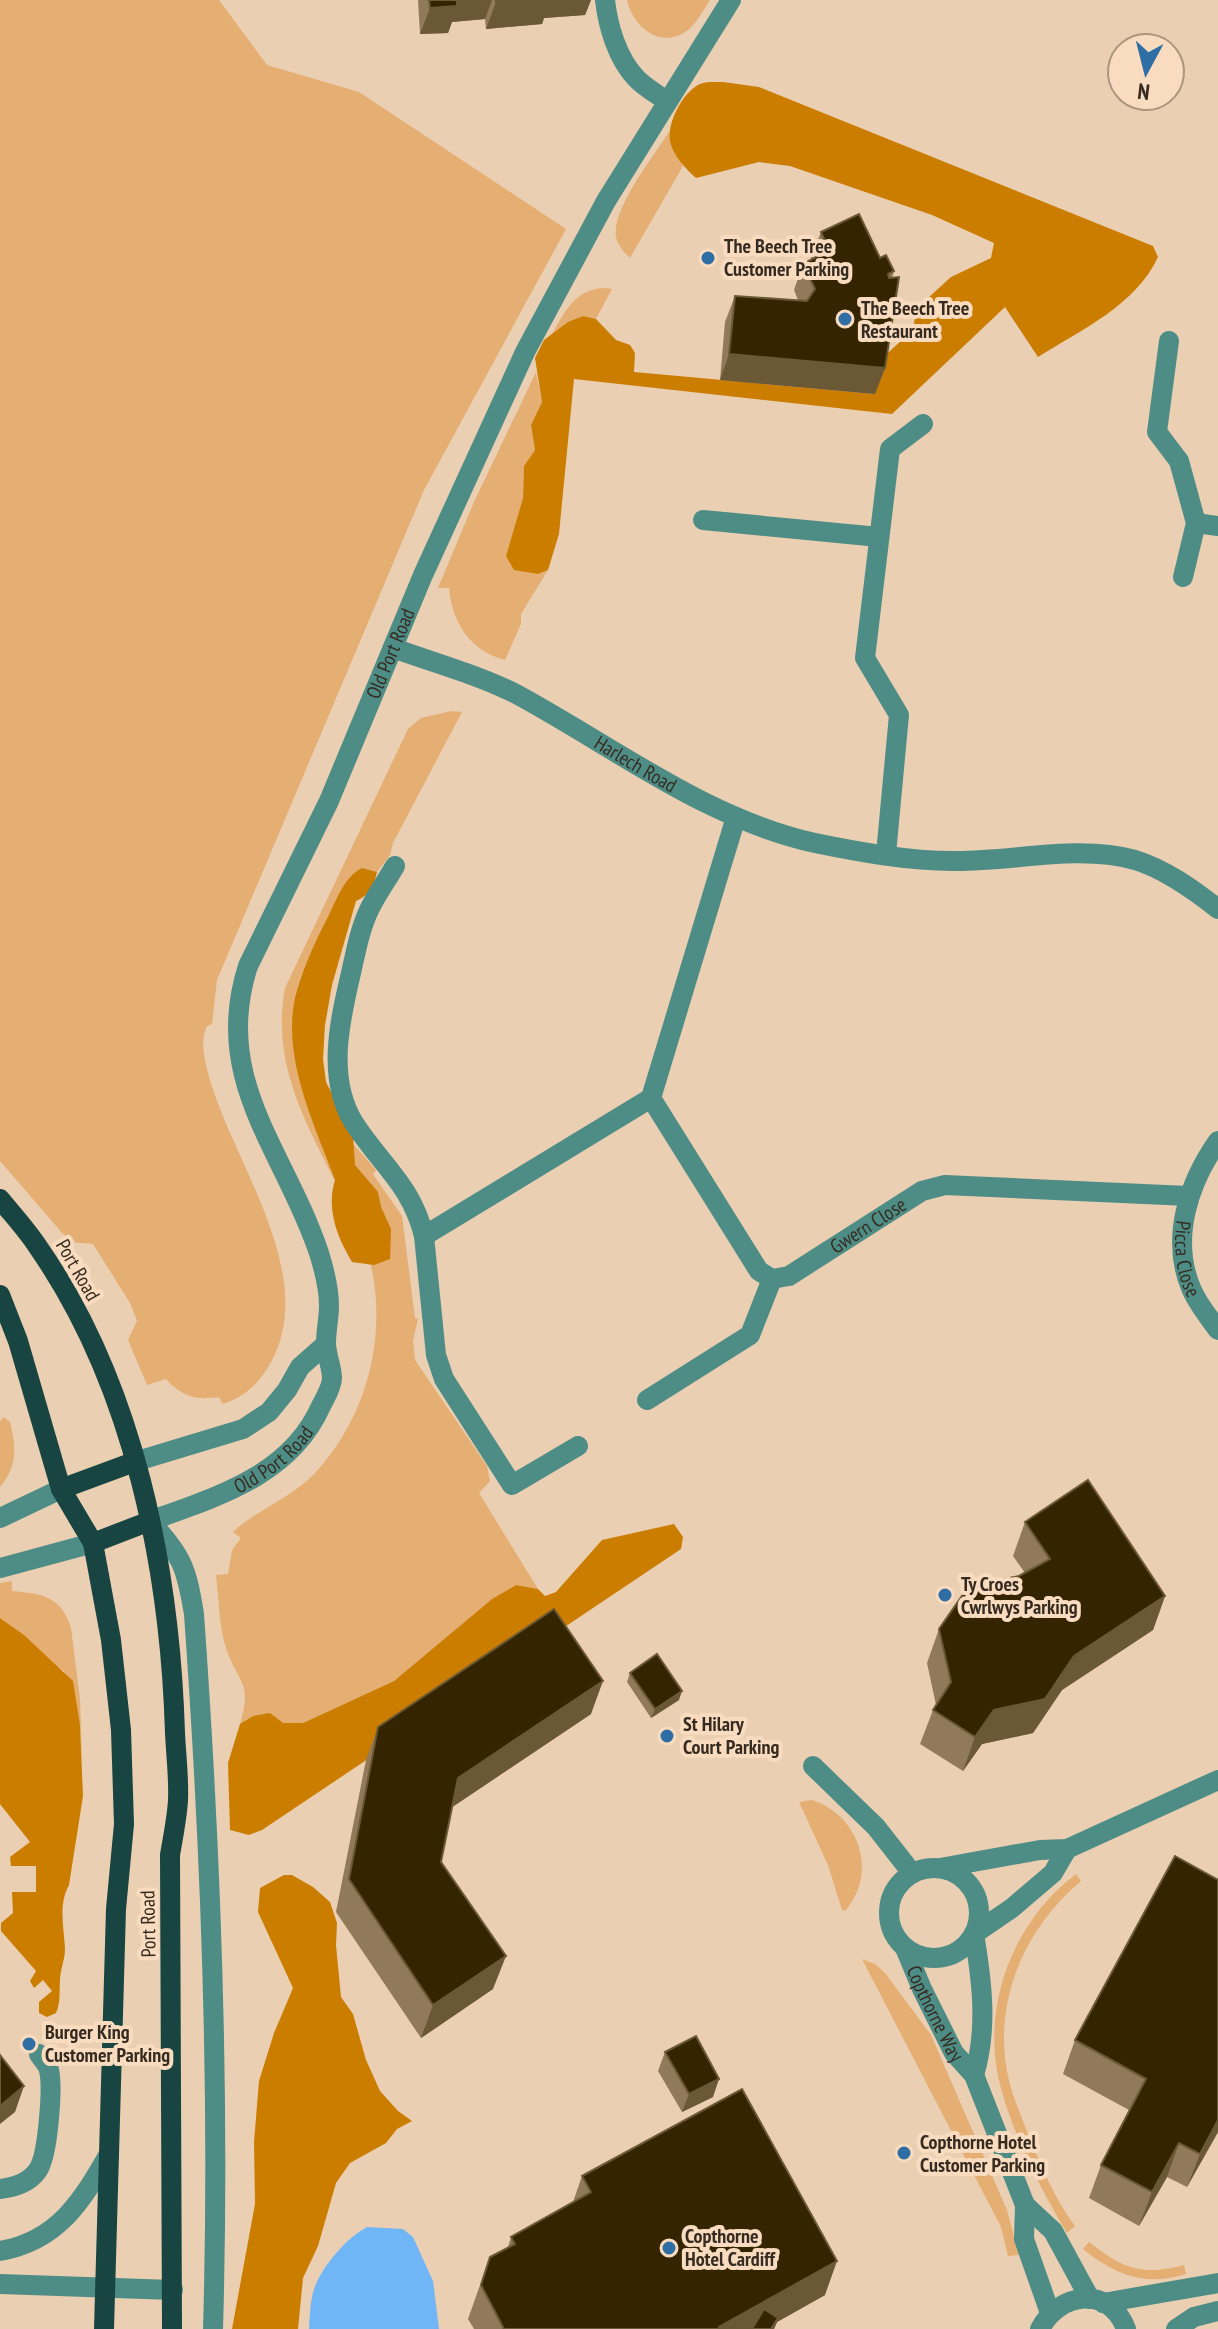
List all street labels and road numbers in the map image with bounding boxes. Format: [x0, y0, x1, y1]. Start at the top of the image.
street label: Old Port Road [360, 604, 421, 703]
street label: Harlech Road [590, 730, 681, 798]
street label: Gwern Close [825, 1191, 911, 1259]
street label: Picca Close [1169, 1219, 1206, 1301]
street label: Port Road [50, 1235, 106, 1305]
street label: Old Port Road [229, 1421, 319, 1499]
street label: Port Road [134, 1890, 162, 1958]
street label: Copthorne Way [901, 1962, 969, 2068]

